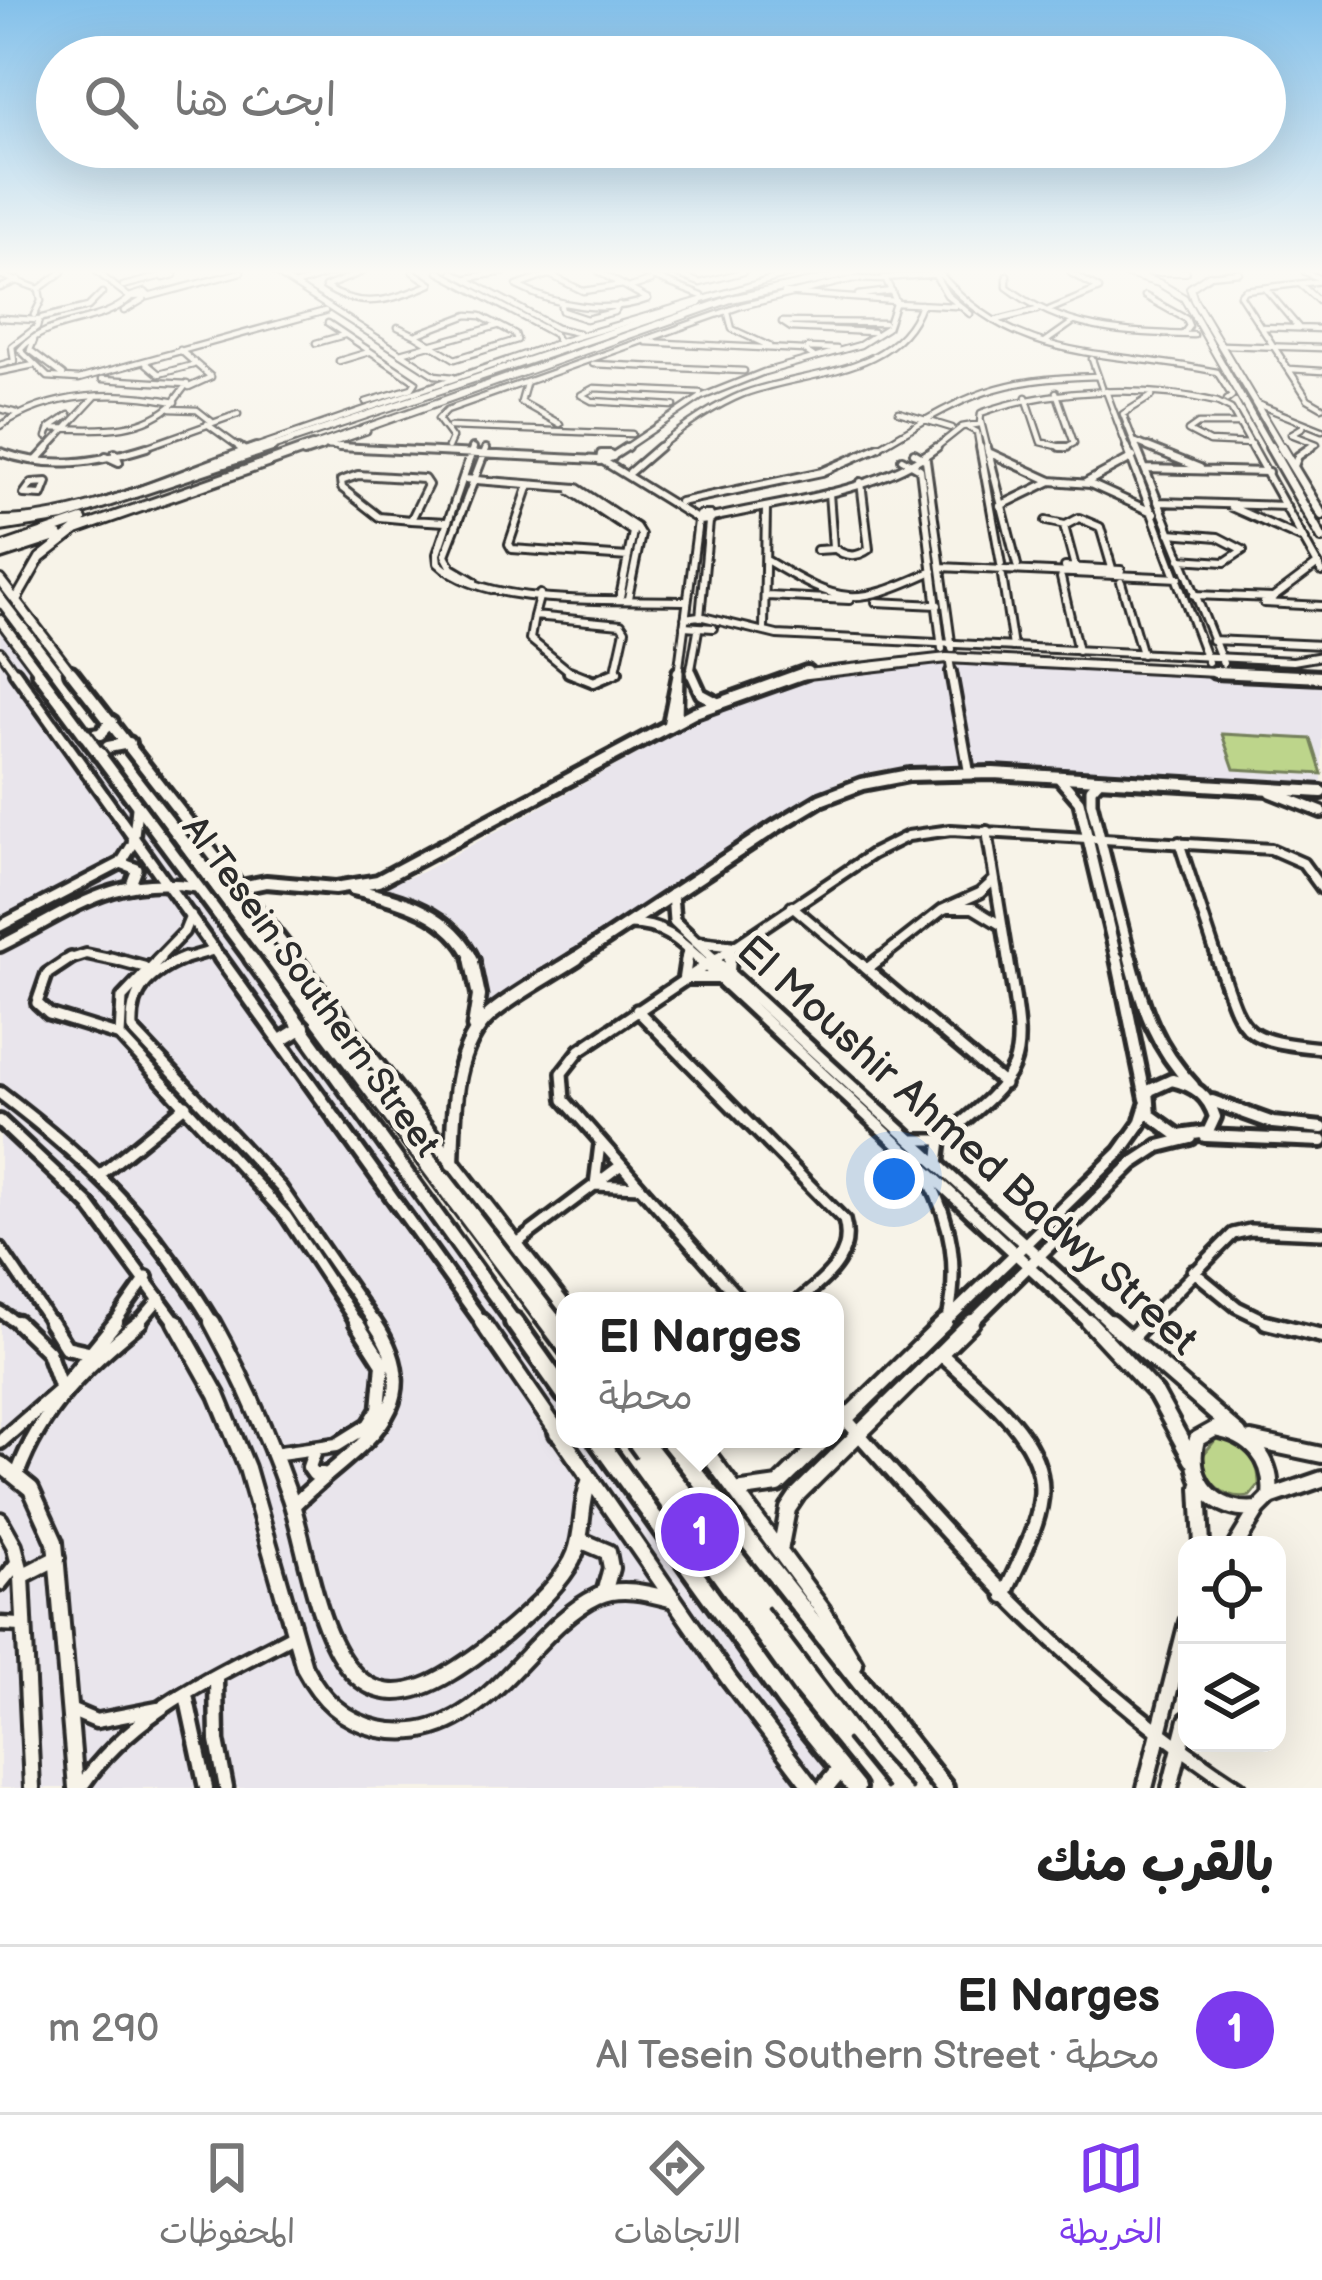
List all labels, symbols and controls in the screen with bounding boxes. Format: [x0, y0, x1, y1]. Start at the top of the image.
search box [36, 36, 1286, 168]
icon: search [78, 69, 144, 135]
text: ابحث هنا [174, 74, 337, 129]
street label: Al Tesein Southern Street [172, 808, 448, 1166]
street label: El Moushir Ahmed Badwy Street [726, 926, 1208, 1367]
your location [864, 1149, 924, 1209]
popup [556, 1292, 844, 1448]
text: El Narges [599, 1311, 801, 1366]
text: محطة [599, 1374, 693, 1421]
pin: 1 [661, 1487, 739, 1577]
map controls [1178, 1536, 1286, 1752]
button: locate [1178, 1536, 1286, 1644]
button: layers [1178, 1644, 1286, 1752]
text: بالقرب منك [1037, 1834, 1274, 1895]
text: El Narges [957, 1970, 1160, 2025]
text: 290 m [48, 2006, 159, 2053]
text: 1 [1227, 2006, 1243, 2053]
text: محطة · Al Tesein Southern Street [596, 2033, 1160, 2080]
tab: المحفوظات [159, 2135, 295, 2261]
tab: الاتجاهات [614, 2135, 741, 2261]
tab: الخريطة [1060, 2135, 1163, 2261]

